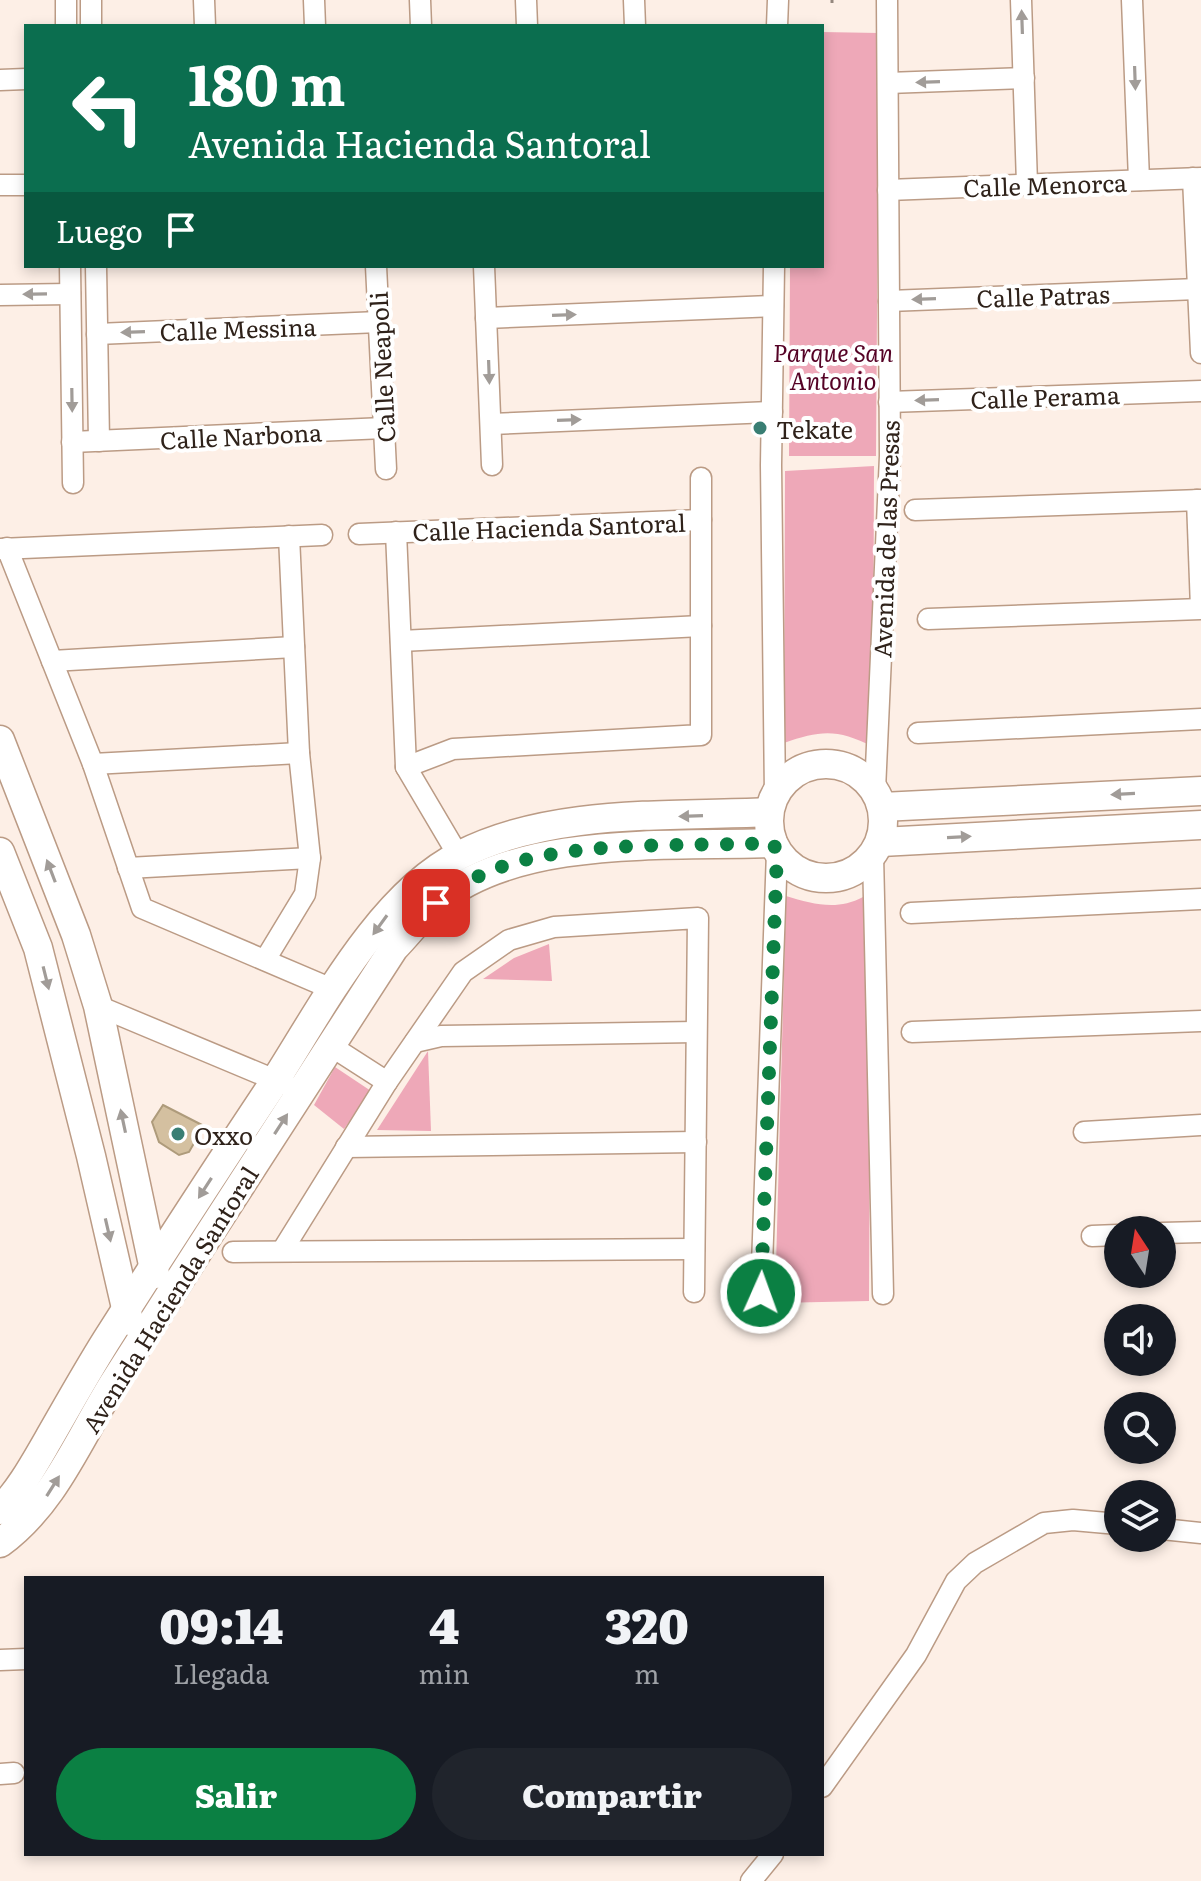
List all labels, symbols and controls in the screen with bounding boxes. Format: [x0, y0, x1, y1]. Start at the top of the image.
one-way arrow [1016, 9, 1028, 34]
text: 180 m [188, 40, 346, 123]
icon: left [56, 56, 160, 160]
one-way arrow [1129, 66, 1142, 91]
one-way arrow [915, 75, 940, 88]
text: Avenida Hacienda Santoral [188, 116, 651, 169]
street label: Calle Menorca [962, 164, 1128, 204]
text: Luego [56, 208, 143, 252]
icon: arrive [159, 208, 203, 252]
street label: Calle Patras [976, 275, 1110, 315]
one-way arrow [22, 288, 47, 301]
street label: Calle Neapoli [360, 291, 402, 443]
one-way arrow [911, 293, 936, 306]
street label: Calle Messina [159, 308, 317, 348]
one-way arrow [552, 308, 577, 321]
one-way arrow [120, 326, 145, 339]
park label: Parque San Antonio [773, 334, 893, 397]
one-way arrow [482, 360, 495, 385]
street label: Calle Perama [970, 376, 1120, 416]
one-way arrow [66, 388, 78, 413]
one-way arrow [914, 394, 939, 407]
place label: Tekate [776, 411, 853, 446]
street label: Calle Narbona [159, 413, 323, 457]
one-way arrow [557, 414, 582, 427]
marker: Tekate [751, 419, 769, 437]
street label: Avenida de las Presas [863, 419, 907, 658]
street label: Calle Hacienda Santoral [412, 504, 686, 548]
one-way arrow [1110, 788, 1135, 801]
one-way arrow [678, 810, 703, 823]
one-way arrow [946, 831, 972, 844]
one-way arrow [44, 859, 57, 883]
pin [402, 869, 470, 937]
icon: arrive [414, 881, 458, 925]
one-way arrow [372, 915, 388, 935]
one-way arrow [40, 965, 52, 990]
one-way arrow [116, 1108, 129, 1133]
one-way arrow [273, 1113, 287, 1135]
place label: Oxxo [194, 1117, 253, 1152]
marker: Oxxo [169, 1125, 187, 1143]
street label: Avenida Hacienda Santoral [72, 1159, 266, 1439]
one-way arrow [198, 1177, 212, 1199]
north arrow [1104, 1216, 1176, 1288]
map controls [1104, 1216, 1176, 1552]
one-way arrow [102, 1218, 115, 1243]
position arrow [719, 1251, 803, 1335]
button: sound [1104, 1304, 1176, 1376]
button: search [1104, 1392, 1176, 1464]
one-way arrow [45, 1475, 59, 1497]
button: layers [1104, 1480, 1176, 1552]
text: 09:14 [159, 1588, 283, 1659]
text: 4 [429, 1588, 459, 1659]
text: 320 [605, 1588, 689, 1659]
text: Llegada [173, 1653, 269, 1692]
text: min [419, 1653, 470, 1692]
text: m [634, 1653, 659, 1692]
button: Salir [56, 1748, 416, 1840]
button: Compartir [432, 1748, 792, 1840]

